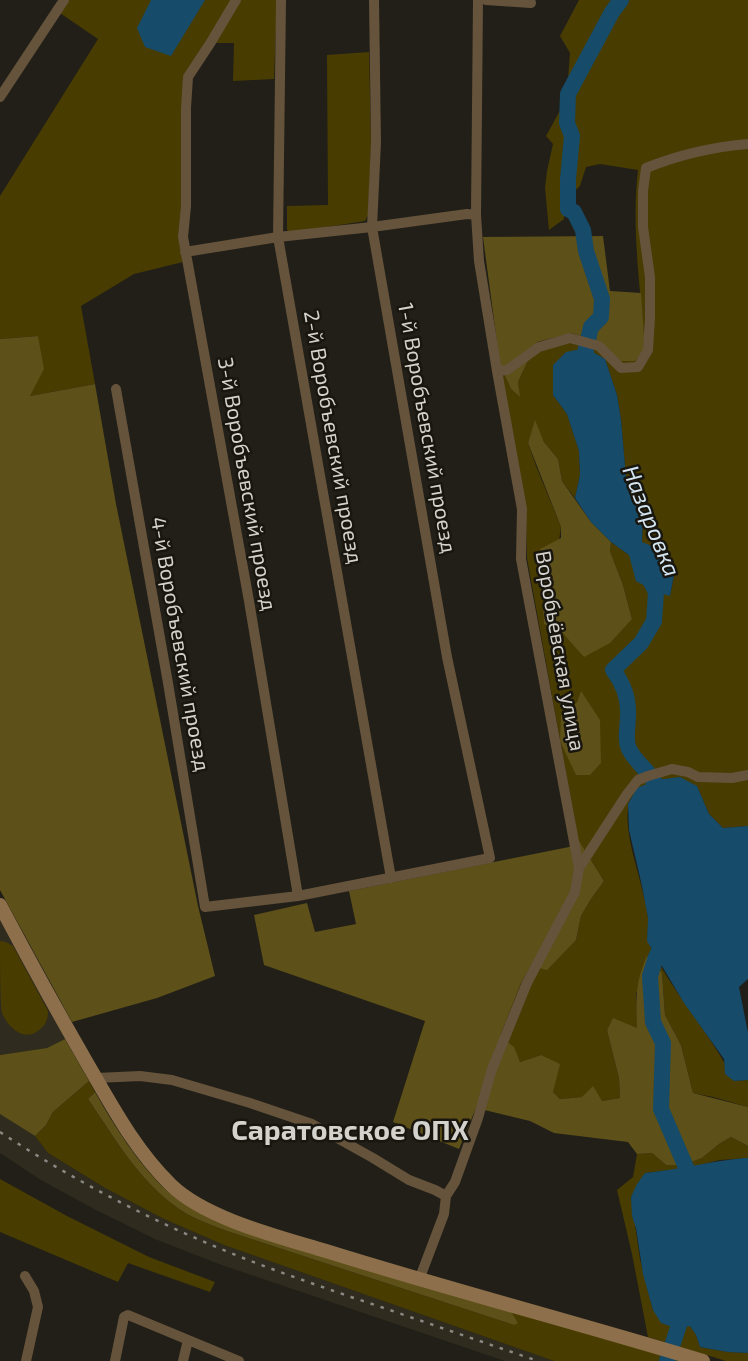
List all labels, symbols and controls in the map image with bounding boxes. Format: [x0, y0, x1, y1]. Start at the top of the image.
street label: 1-й Воробъевский проезд [393, 301, 461, 555]
street label: 2-й Воробъевский проезд [298, 308, 368, 566]
street label: 3-й Воробъевский проезд [212, 355, 282, 613]
water label: Назаровка [616, 461, 686, 581]
street label: 4-й Воробъевский проезд [145, 515, 215, 773]
street label: Воробьёвская улица [530, 549, 590, 753]
district label: Саратовское ОПХ [231, 1114, 469, 1148]

